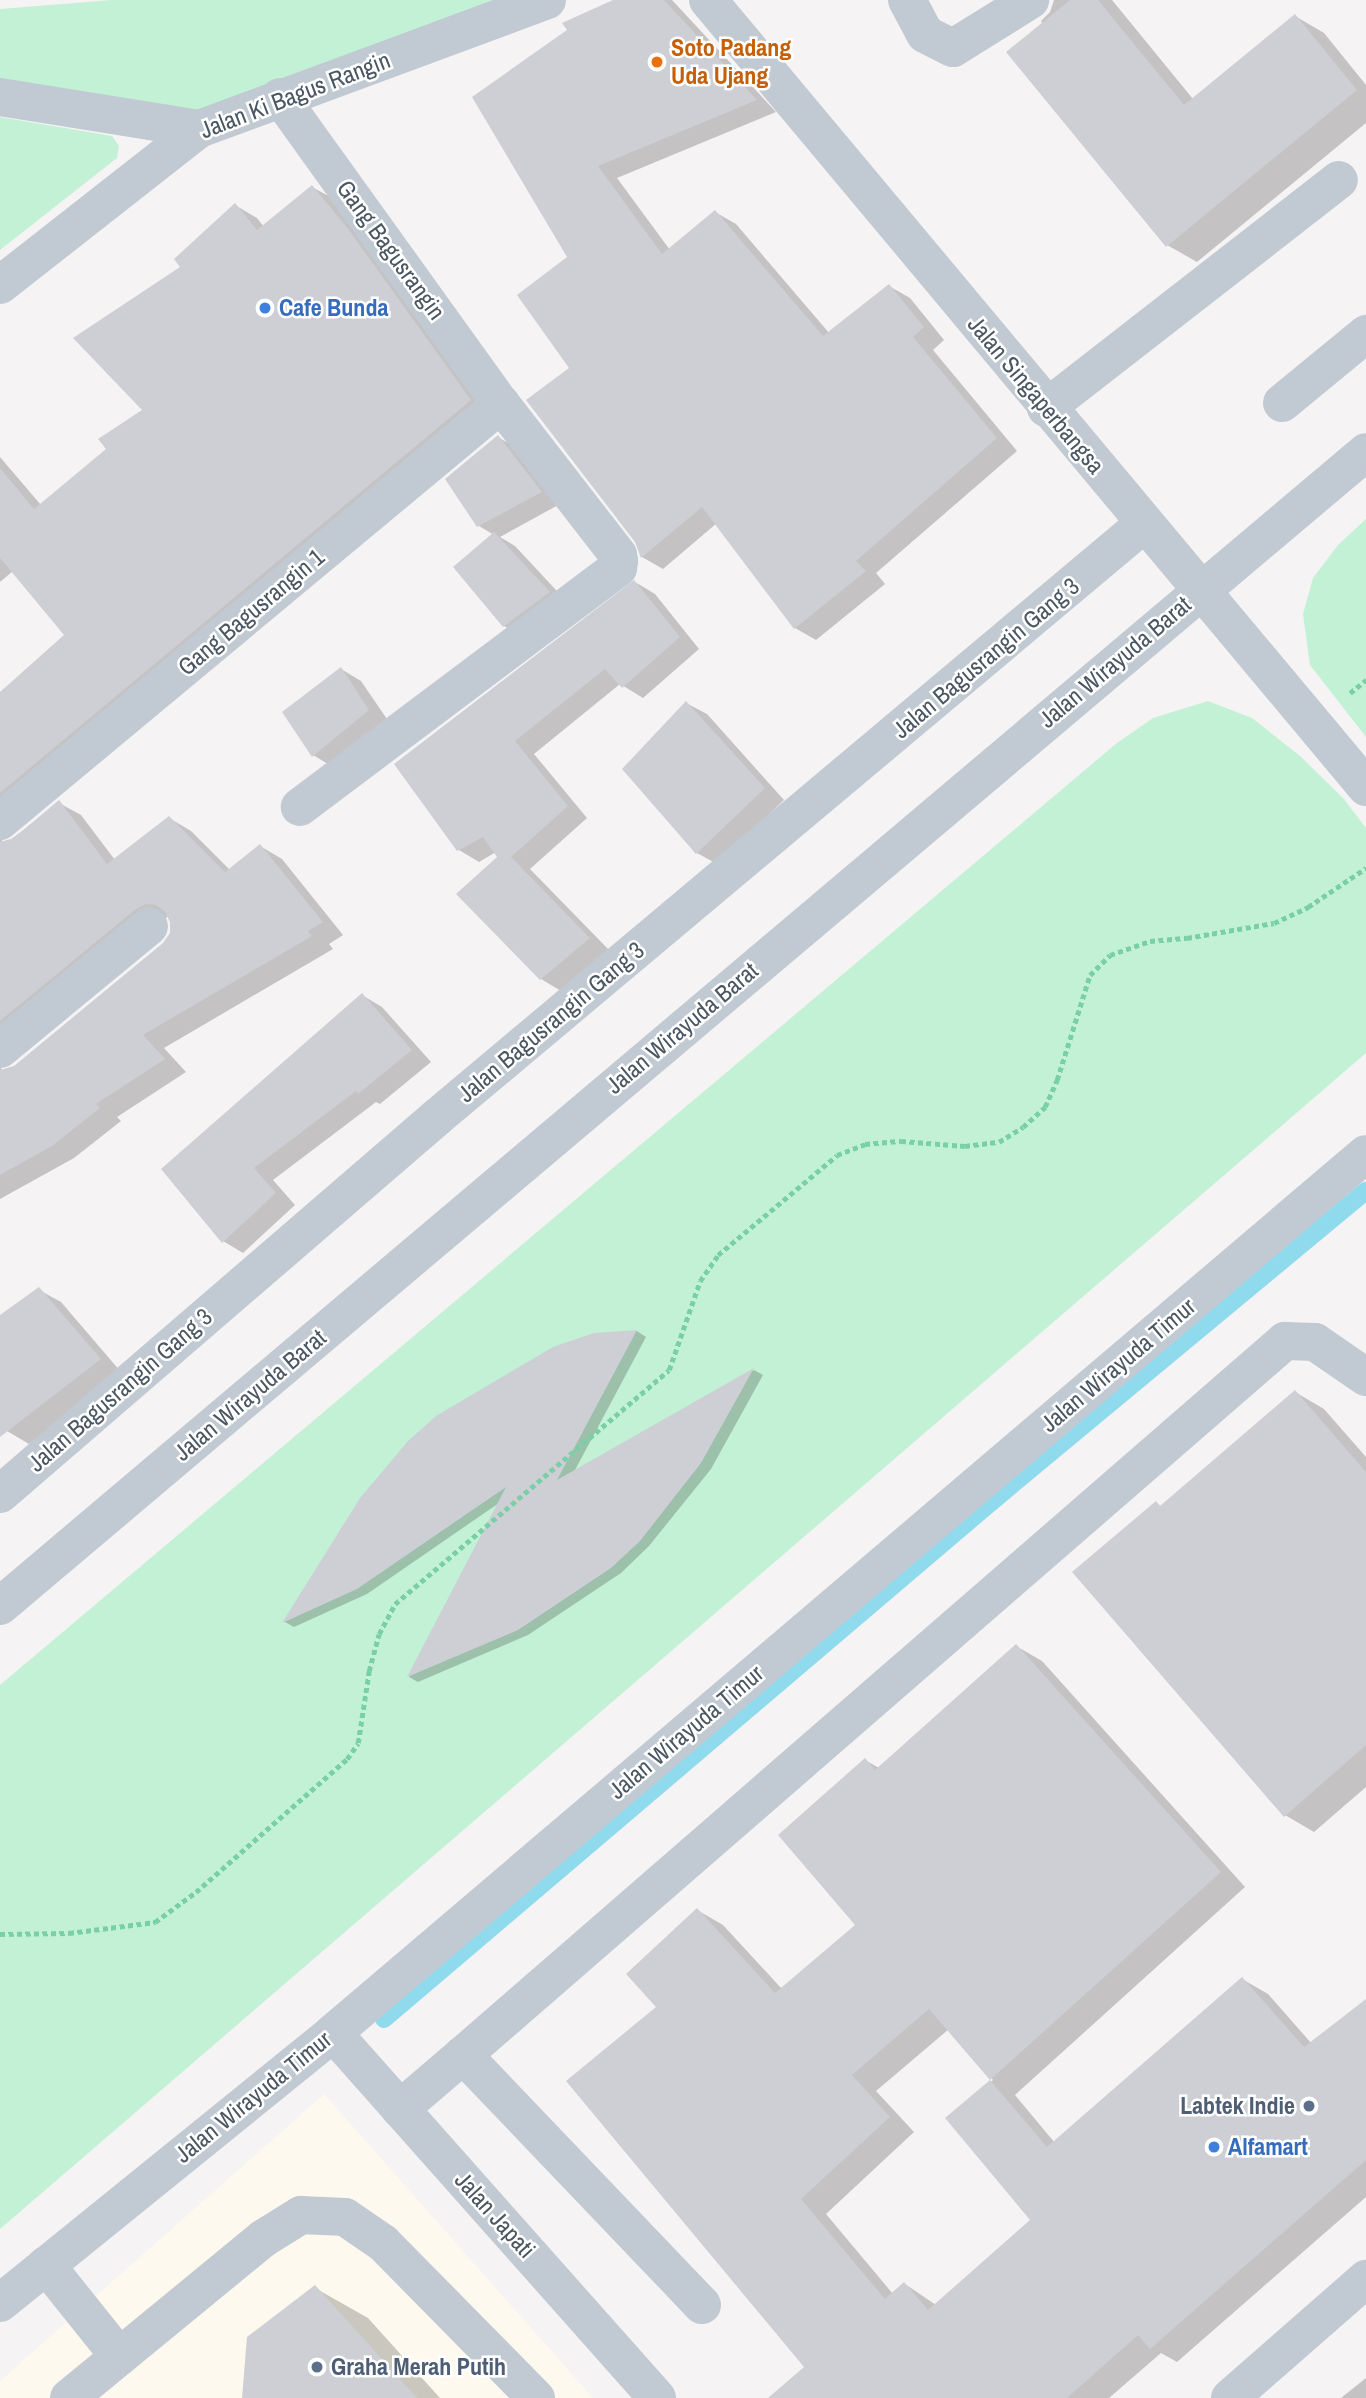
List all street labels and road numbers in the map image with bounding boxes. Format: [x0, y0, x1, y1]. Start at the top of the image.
street label: Jalan Ki Bagus Rangin [196, 45, 394, 145]
street label: Gang Bagusrangin [331, 175, 451, 325]
street label: Jalan Singaperbangsa [962, 310, 1110, 480]
street label: Gang Bagusrangin 1 [172, 543, 330, 681]
street label: Jalan Bagusrangin Gang 3 [887, 572, 1085, 744]
street label: Jalan Wirayuda Barat [1033, 590, 1197, 734]
street label: Jalan Bagusrangin Gang 3 [452, 936, 650, 1108]
street label: Jalan Wirayuda Barat [600, 956, 764, 1100]
street label: Jalan Wirayuda Timur [1035, 1292, 1201, 1438]
street label: Jalan Bagusrangin Gang 3 [22, 1302, 218, 1478]
street label: Jalan Wirayuda Barat [168, 1323, 332, 1467]
street label: Jalan Wirayuda Timur [603, 1659, 769, 1805]
street label: Jalan Wirayuda Timur [169, 2025, 337, 2169]
street label: Jalan Japati [449, 2166, 541, 2264]

